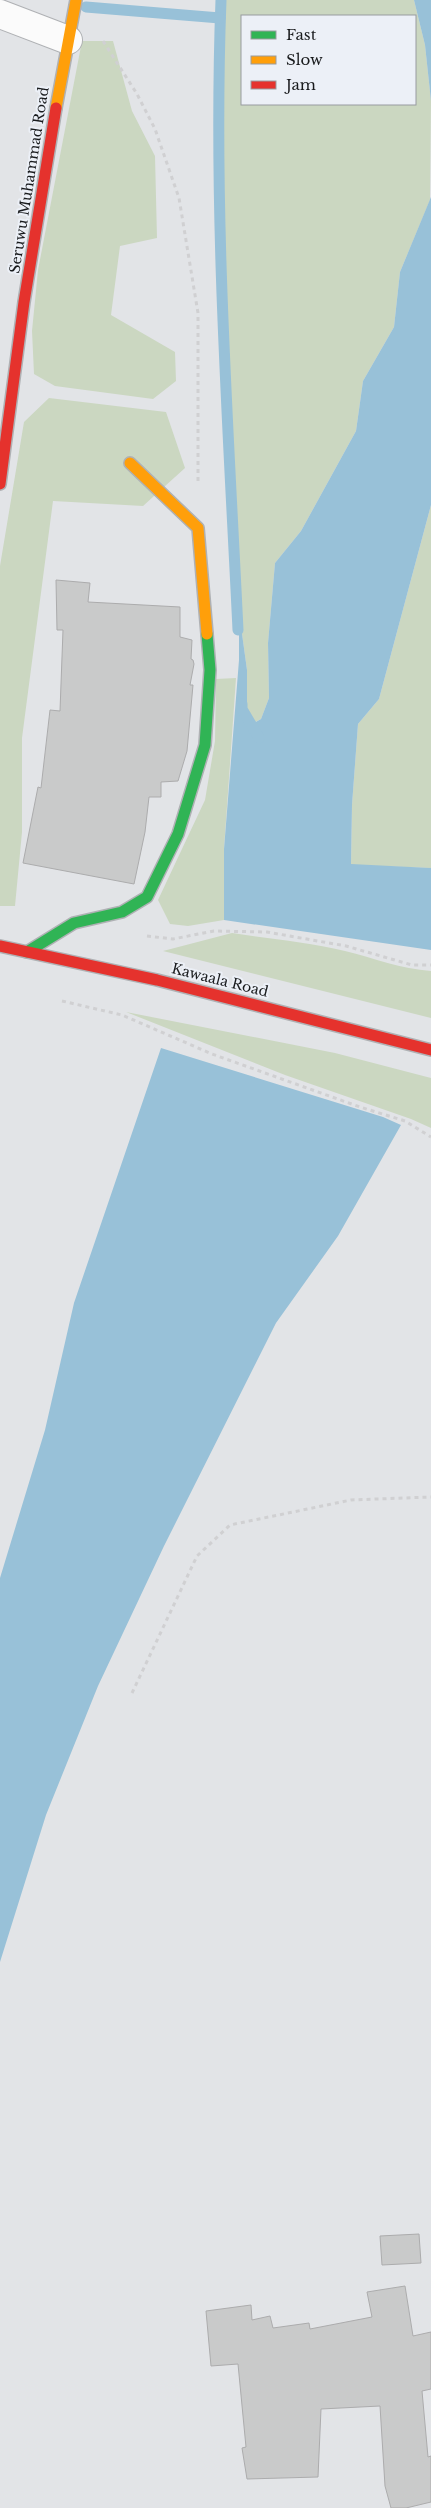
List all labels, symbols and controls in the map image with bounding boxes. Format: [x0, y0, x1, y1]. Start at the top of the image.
legend [241, 15, 416, 105]
text: Fast [286, 25, 317, 44]
text: Slow [286, 50, 323, 69]
text: Jam [284, 75, 316, 94]
street label: Seruwu Muhammad Road [5, 85, 53, 275]
street label: Kawaala Road [170, 959, 271, 1001]

